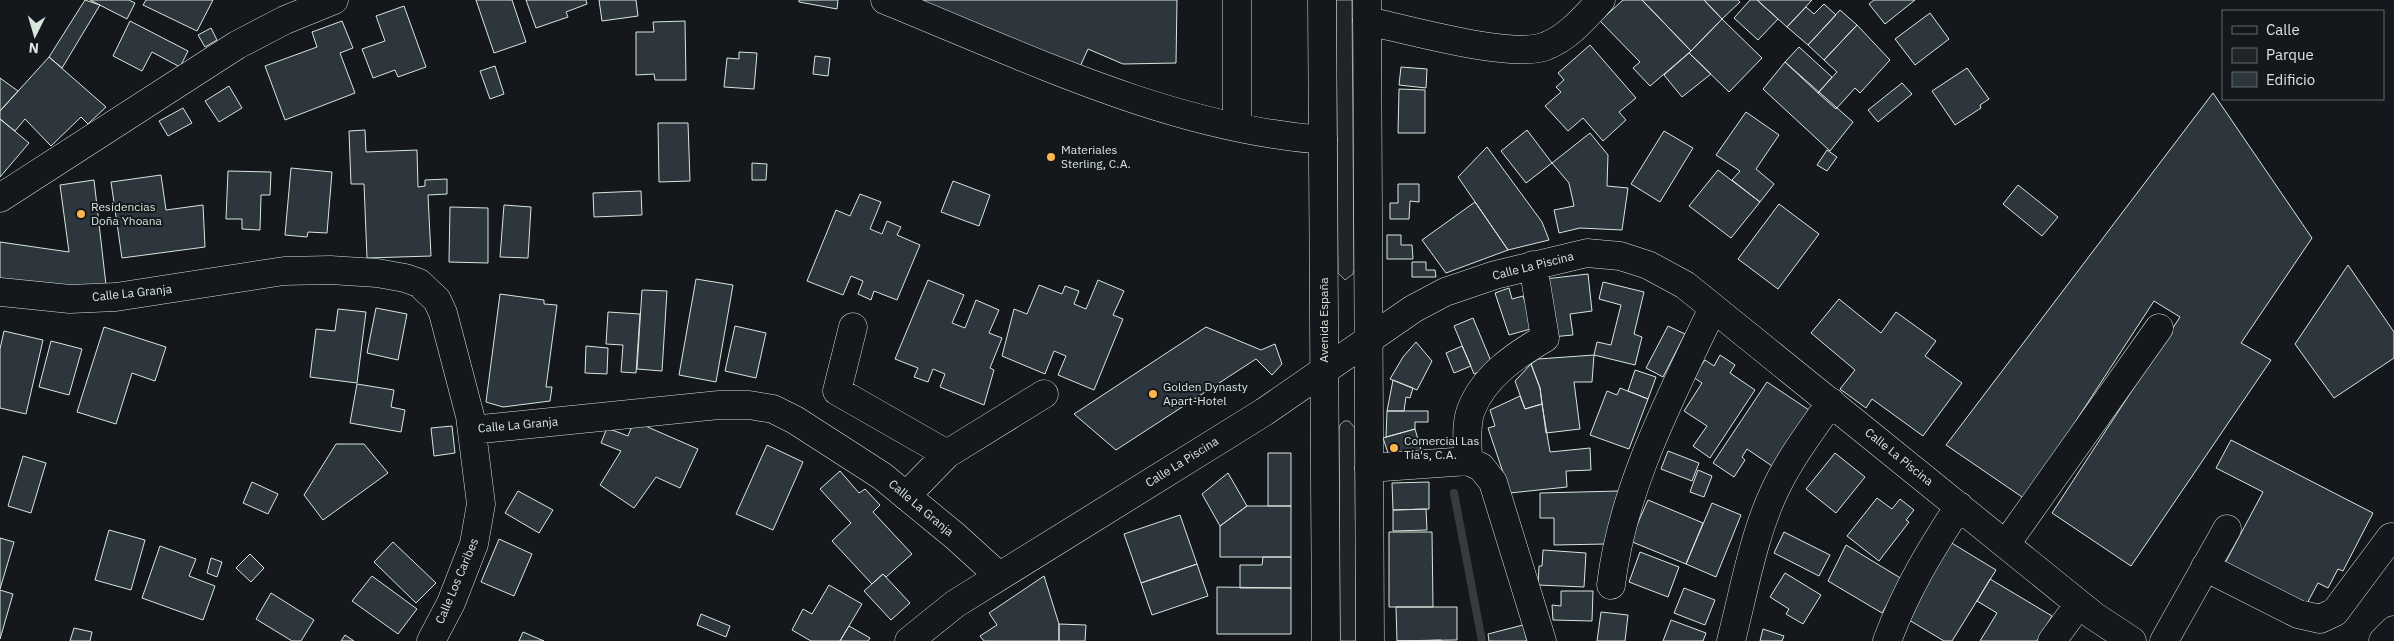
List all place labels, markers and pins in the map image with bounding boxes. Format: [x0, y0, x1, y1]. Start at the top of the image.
place label: Materiales Sterling, C.A. [1061, 142, 1131, 171]
marker: Materiales Sterling, C.A. [1045, 151, 1057, 163]
place label: Residencias Doña Yhoana [91, 199, 163, 228]
marker: Residencias Doña Yhoana [75, 208, 87, 220]
place label: Golden Dynasty Apart-Hotel [1163, 379, 1248, 408]
marker: Golden Dynasty Apart-Hotel [1147, 388, 1159, 400]
place label: Comercial Las Tía's, C.A. [1404, 433, 1480, 462]
marker: Comercial Las Tía's, C.A. [1388, 442, 1400, 454]

